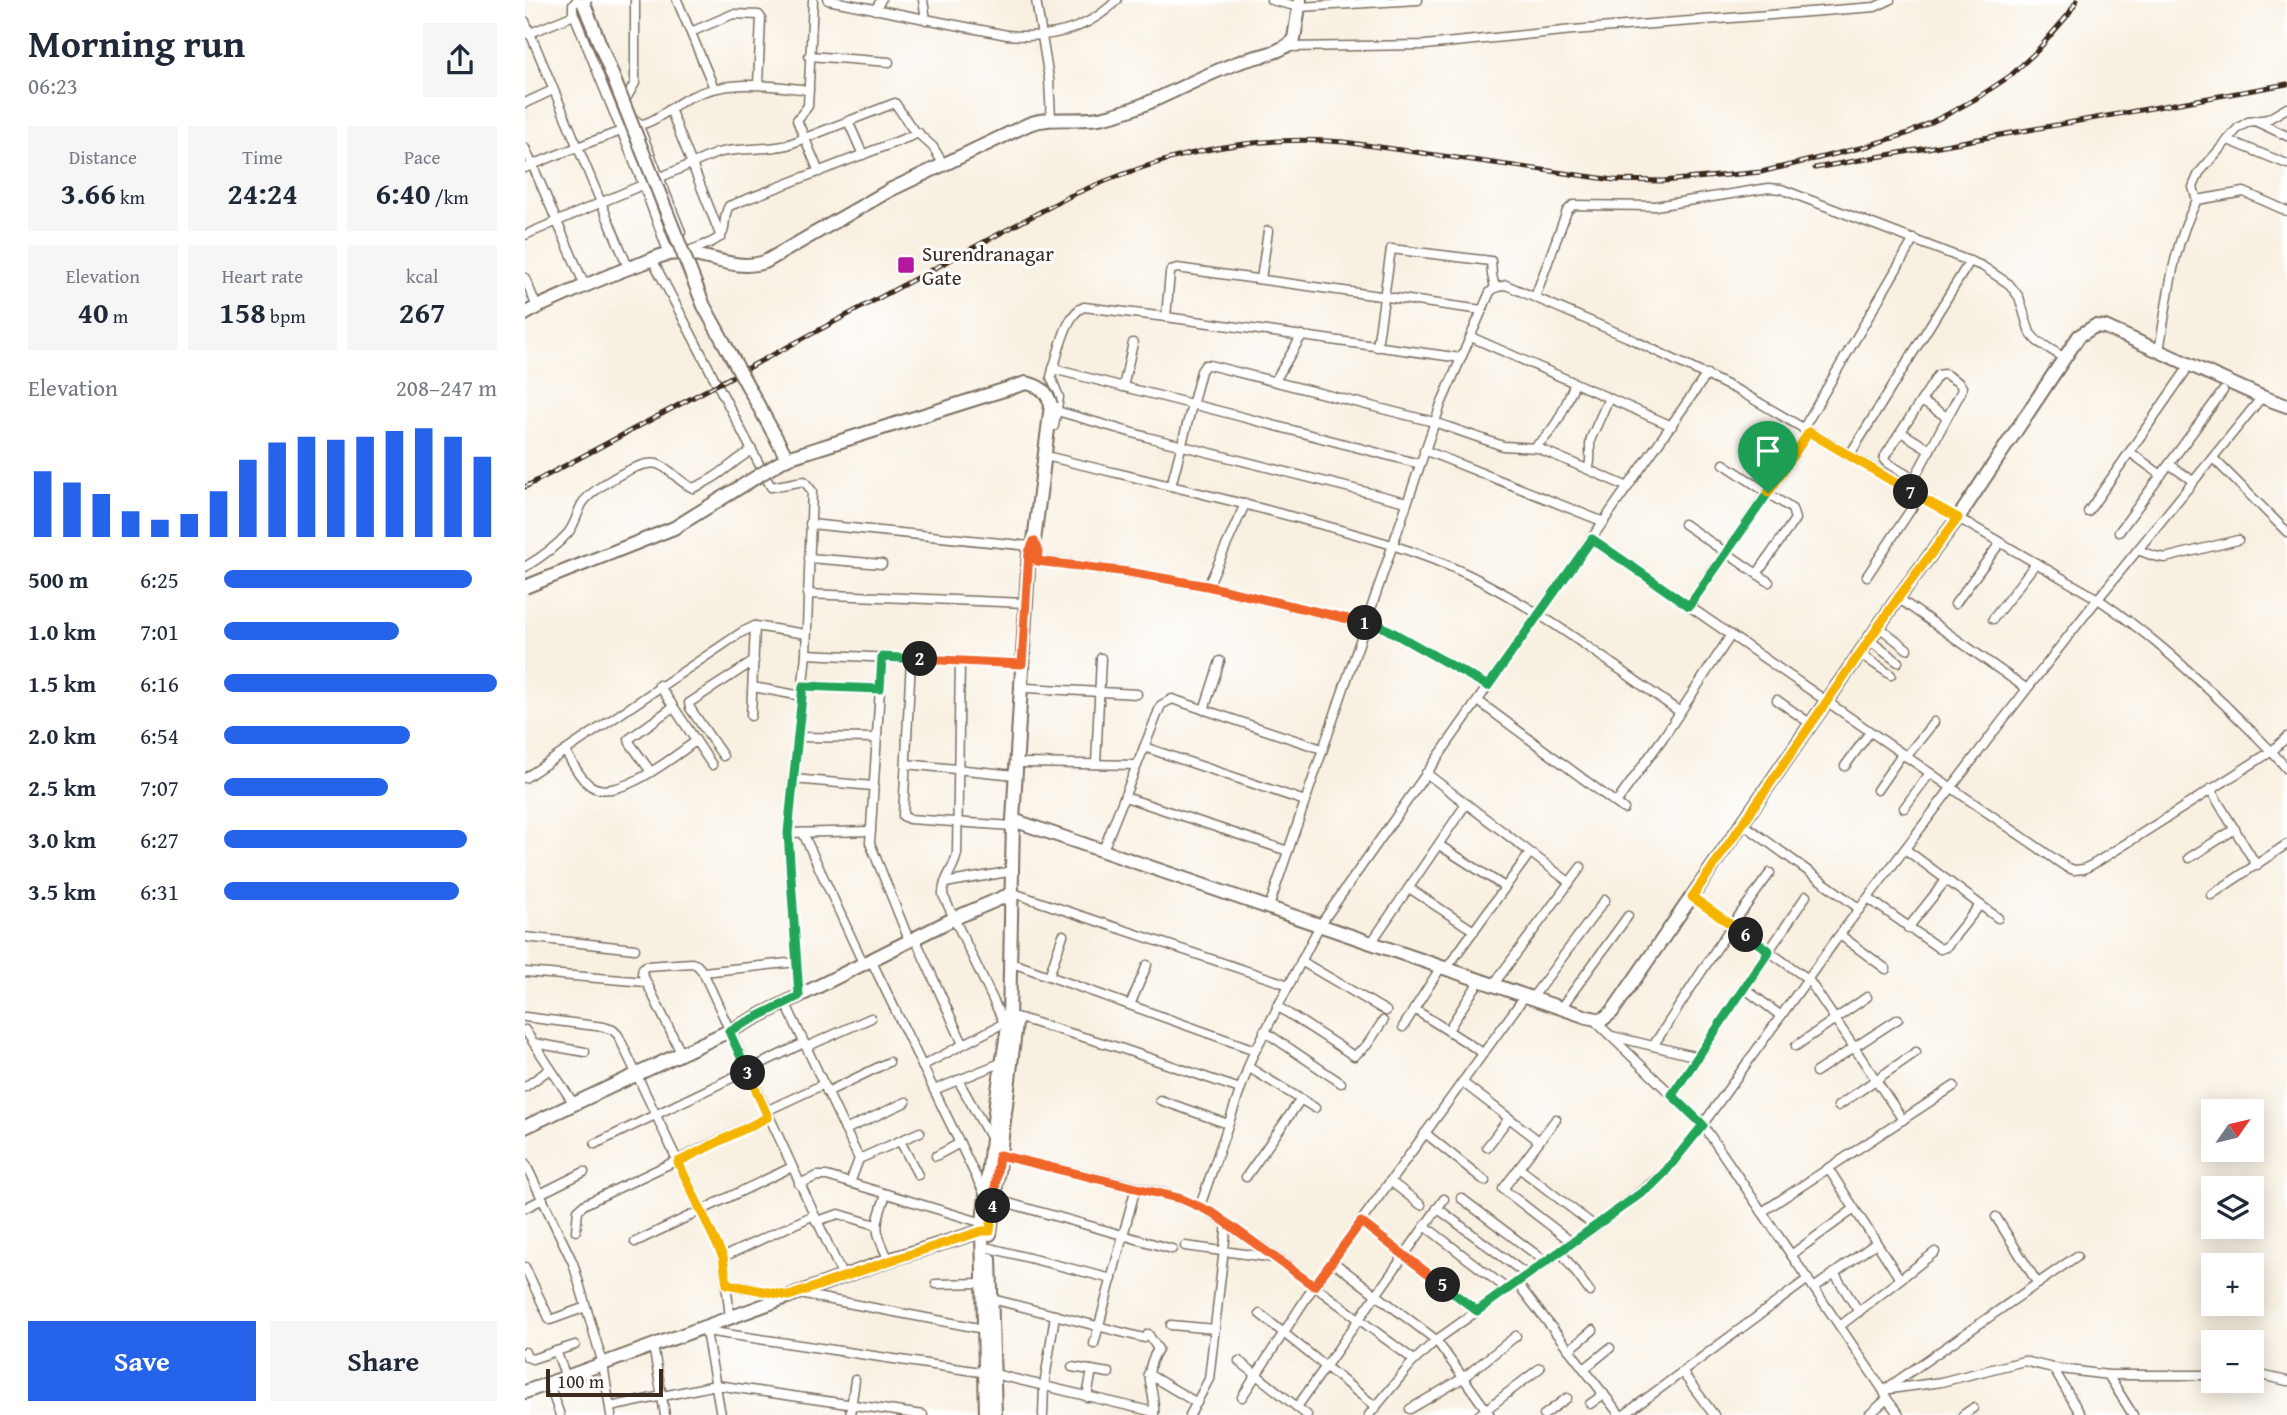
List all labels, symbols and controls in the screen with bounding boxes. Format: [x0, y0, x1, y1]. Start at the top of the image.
text: Morning run [28, 15, 245, 71]
button: share [423, 23, 497, 97]
text: 06:23 [28, 69, 78, 102]
text: Distance [69, 143, 137, 171]
text: Time [242, 143, 283, 171]
text: Pace [404, 143, 440, 171]
text: 3.66 [61, 171, 116, 215]
text: 24:24 [227, 171, 298, 215]
text: 6:40 [375, 171, 431, 215]
text: km [116, 183, 145, 211]
text: /km [431, 183, 469, 211]
place label: Surendranagar Gate [922, 238, 1054, 293]
marker: Surendranagar Gate [896, 255, 916, 275]
text: Elevation [66, 262, 140, 290]
text: Heart rate [222, 262, 303, 290]
text: kcal [406, 262, 438, 290]
text: 40 [77, 290, 109, 334]
text: 158 [219, 290, 266, 334]
text: 267 [399, 290, 445, 334]
text: m [109, 302, 128, 330]
text: bpm [266, 302, 306, 330]
text: Elevation [28, 371, 118, 404]
text: 208–247 m [396, 371, 497, 404]
pin [1738, 421, 1798, 493]
icon: arrive [1749, 432, 1787, 470]
pin: 7 [1893, 475, 1929, 510]
text: 7 [1906, 477, 1915, 505]
text: 500 m [28, 563, 89, 596]
text: 6:25 [140, 563, 179, 596]
pin: 1 [1347, 606, 1383, 640]
text: 1 [1360, 608, 1369, 636]
text: 1.0 km [28, 615, 96, 648]
text: 7:01 [140, 615, 179, 648]
pin: 2 [903, 642, 937, 676]
text: 2 [915, 644, 924, 672]
text: 1.5 km [28, 667, 96, 700]
text: 6:16 [140, 667, 179, 700]
text: 2.0 km [28, 719, 96, 752]
text: 6:54 [140, 719, 179, 752]
text: 2.5 km [28, 771, 96, 804]
text: 7:07 [140, 771, 179, 804]
text: 3.0 km [28, 823, 96, 856]
text: 6:27 [140, 823, 179, 856]
text: 3.5 km [28, 875, 96, 908]
text: 6:31 [140, 875, 179, 908]
pin: 6 [1729, 918, 1763, 953]
text: 6 [1741, 920, 1750, 948]
pin: 3 [731, 1056, 766, 1090]
text: 3 [743, 1058, 752, 1086]
north arrow [2201, 1099, 2265, 1162]
map controls [2201, 1099, 2264, 1393]
button: layers [2201, 1176, 2264, 1239]
pin: 4 [975, 1188, 1011, 1224]
text: 4 [988, 1191, 997, 1219]
button: + [2201, 1253, 2264, 1316]
pin: 5 [1425, 1268, 1461, 1302]
text: 5 [1438, 1270, 1447, 1298]
button: Save [28, 1321, 256, 1401]
button: Share [270, 1321, 497, 1401]
button: − [2201, 1330, 2264, 1393]
scale bar [546, 1366, 663, 1398]
text: 100 m [557, 1367, 604, 1395]

